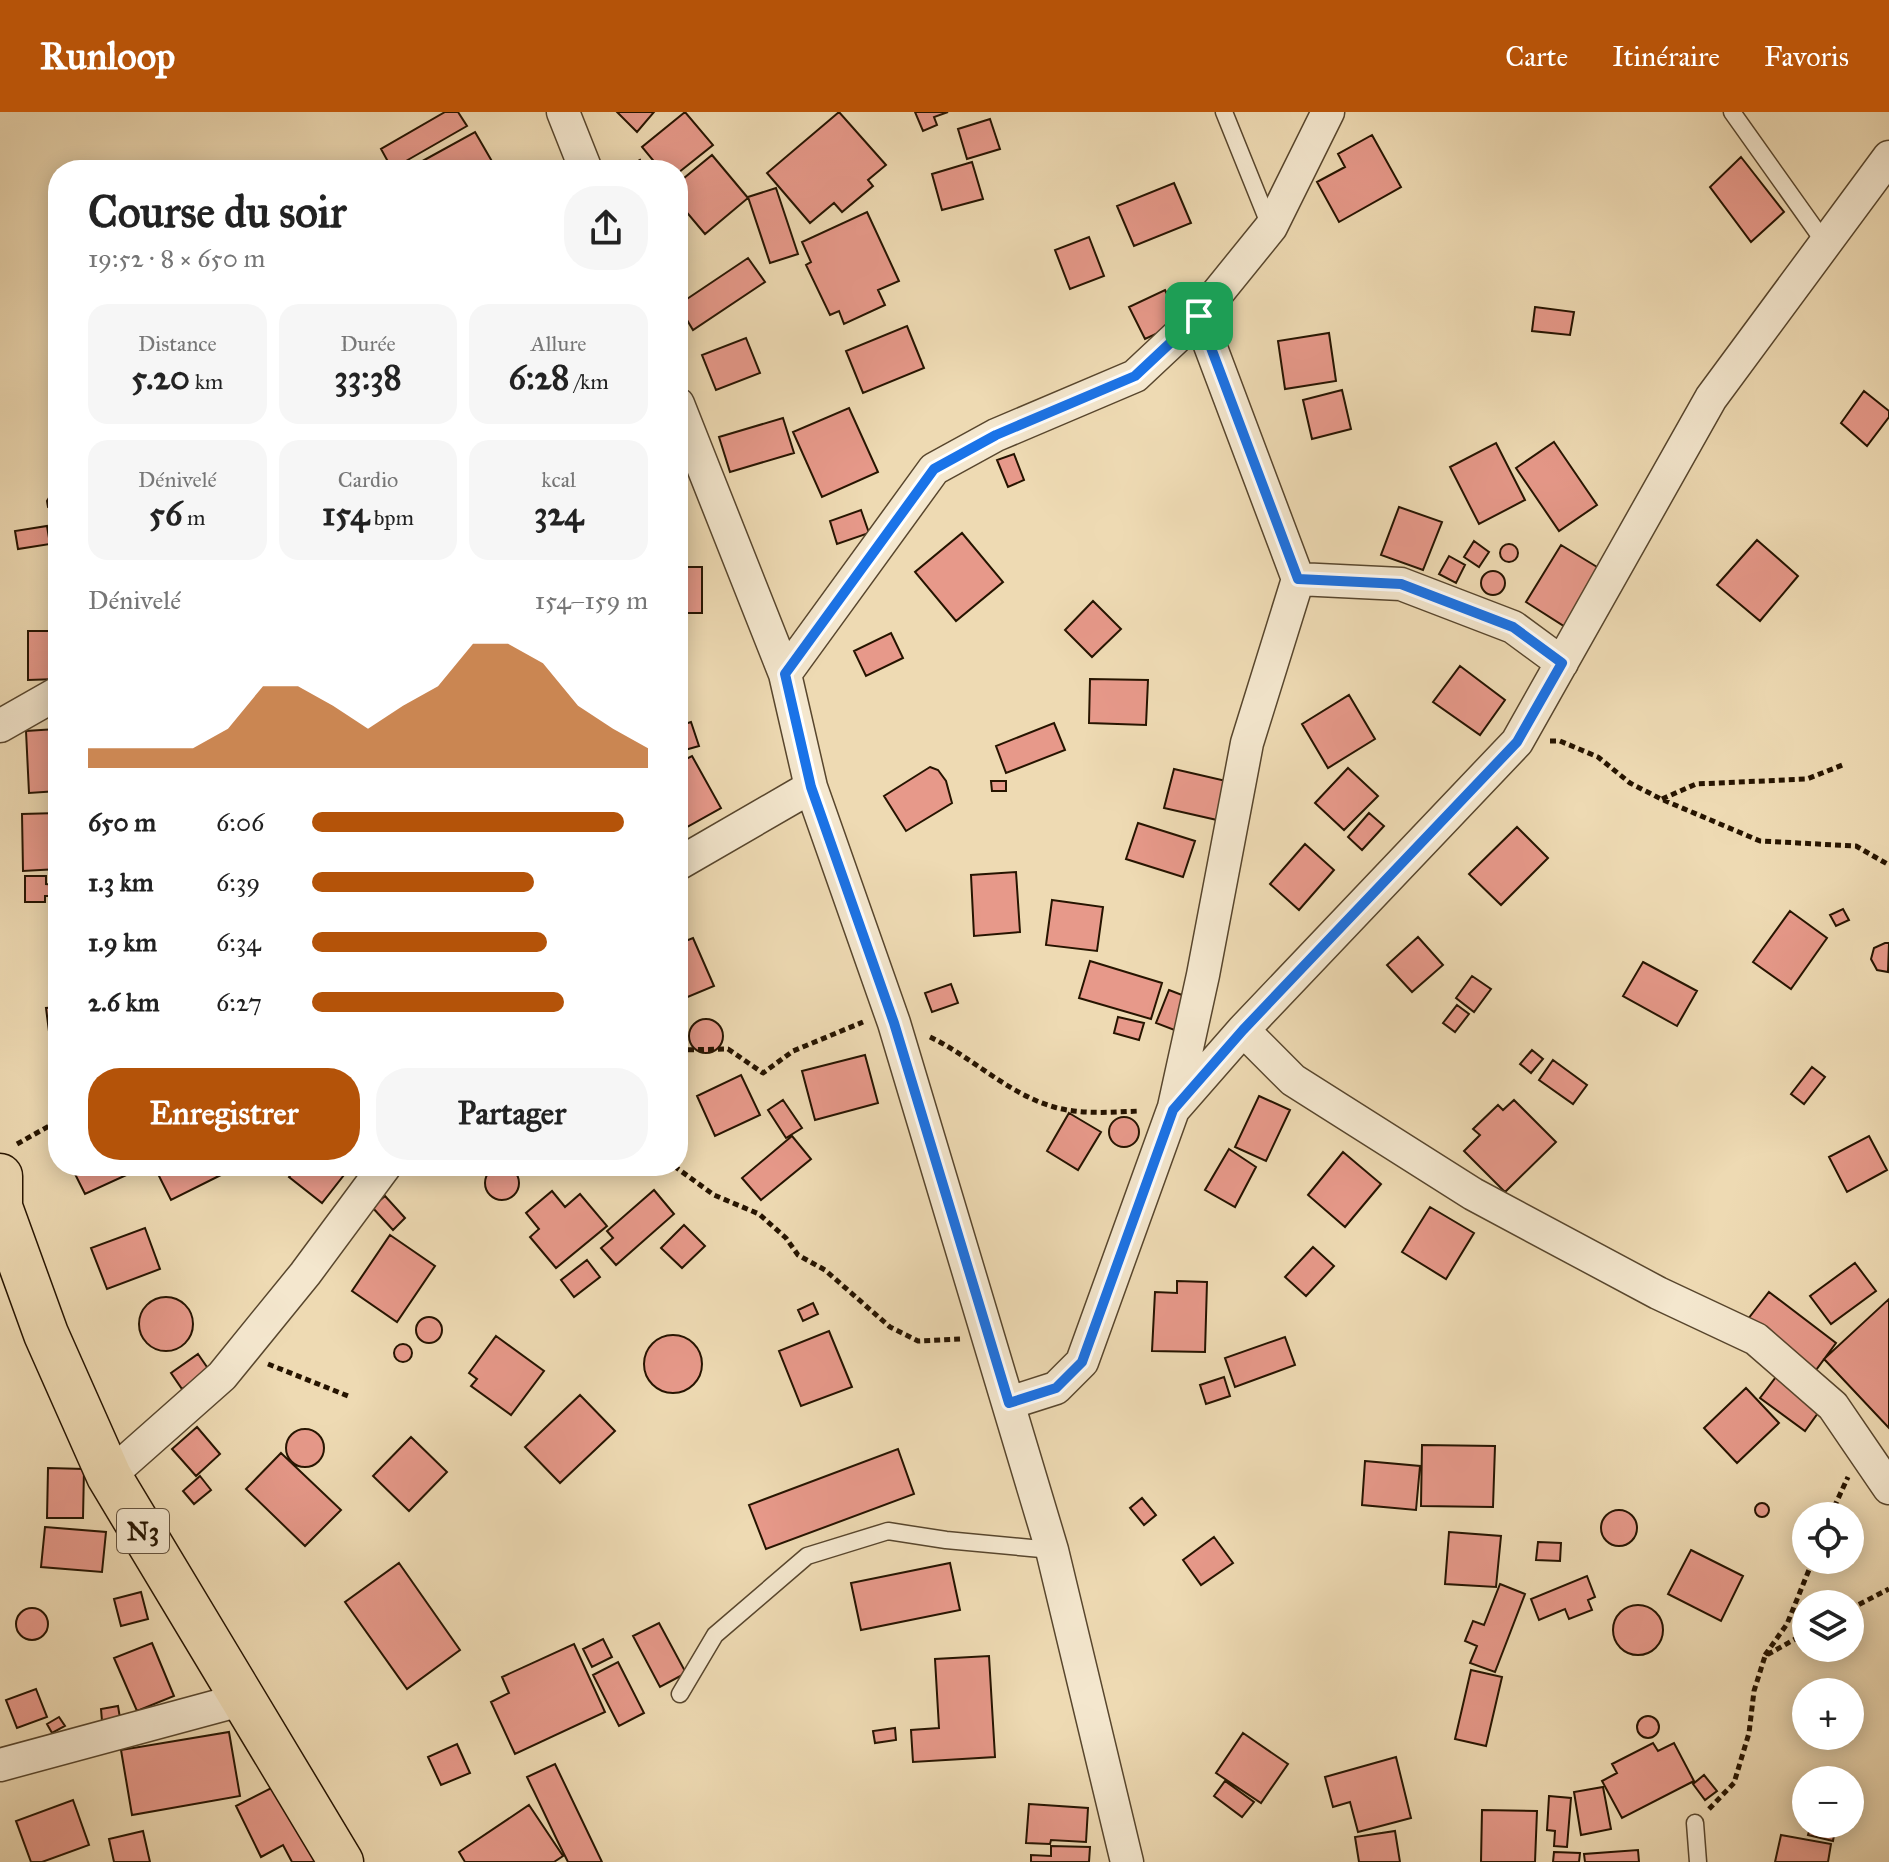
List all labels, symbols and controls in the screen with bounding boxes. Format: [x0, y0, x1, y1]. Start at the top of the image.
text: Runloop [40, 33, 175, 79]
text: Carte [1505, 39, 1568, 74]
text: Itinéraire [1612, 39, 1720, 74]
text: Favoris [1764, 39, 1849, 74]
text: Course du soir [88, 185, 346, 239]
button: share [564, 186, 648, 270]
text: 19:52 · 8 × 650 m [88, 242, 265, 274]
pin [1165, 282, 1233, 350]
icon: arrive [1177, 294, 1221, 338]
text: Distance [138, 330, 217, 357]
text: Durée [340, 330, 396, 357]
text: Allure [531, 330, 586, 357]
text: 5.20 [131, 357, 190, 398]
text: 33:38 [334, 357, 402, 398]
text: 6:28 [509, 357, 569, 398]
text: km [190, 368, 223, 395]
text: /km [569, 368, 609, 395]
text: Dénivelé [138, 466, 217, 493]
text: Cardio [338, 466, 398, 493]
text: kcal [541, 466, 576, 493]
text: 56 [149, 493, 182, 534]
text: 154 [322, 493, 369, 534]
text: 324 [534, 493, 583, 534]
text: m [182, 504, 206, 531]
text: bpm [369, 504, 414, 531]
text: Dénivelé [88, 584, 181, 616]
text: 154–159 m [535, 584, 648, 616]
text: 650 m [88, 806, 156, 838]
text: 6:06 [216, 806, 264, 838]
text: 1.3 km [88, 866, 154, 898]
text: 6:39 [216, 866, 260, 898]
text: 1.9 km [88, 926, 157, 958]
text: 6:34 [216, 926, 261, 958]
text: 2.6 km [88, 986, 160, 1018]
text: 6:27 [216, 986, 262, 1018]
button: Enregistrer [88, 1068, 360, 1160]
button: Partager [376, 1068, 648, 1160]
map controls [1792, 1502, 1864, 1838]
button: locate [1792, 1502, 1864, 1574]
road number: N3 [117, 1509, 169, 1553]
button: layers [1792, 1590, 1864, 1662]
button: + [1792, 1678, 1864, 1750]
button: − [1792, 1766, 1864, 1838]

